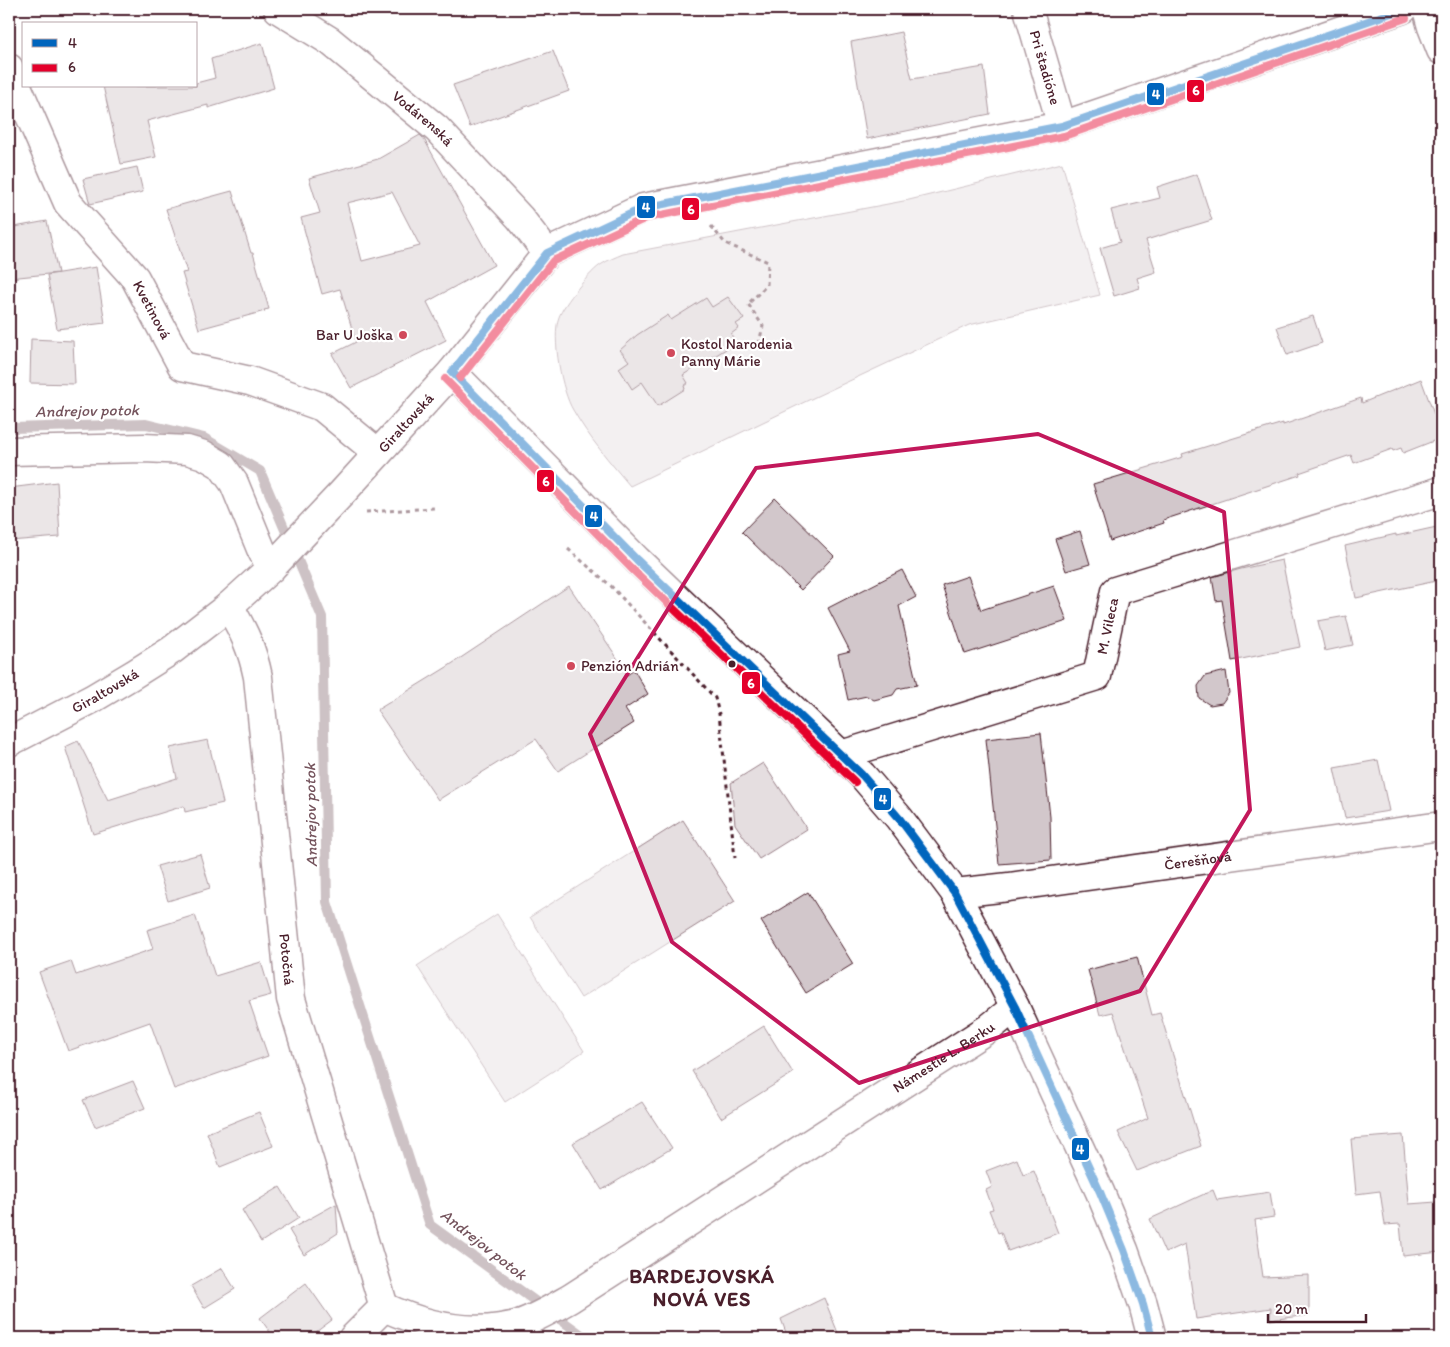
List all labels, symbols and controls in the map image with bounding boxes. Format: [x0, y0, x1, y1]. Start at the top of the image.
legend [22, 22, 198, 88]
street label: Pri štadióne [1026, 28, 1064, 107]
text: 4 [68, 34, 77, 52]
text: 6 [68, 58, 76, 76]
line badge: 6 [1186, 79, 1205, 103]
line badge: 4 [1146, 82, 1165, 106]
text: 6 [1192, 82, 1200, 99]
text: 4 [1152, 86, 1161, 103]
street label: Vodárenská [389, 87, 457, 150]
line badge: 4 [636, 195, 656, 219]
line badge: 6 [681, 197, 700, 221]
text: 4 [642, 199, 651, 216]
text: 6 [687, 201, 695, 218]
street label: Kvetinová [129, 277, 175, 342]
place label: Bar U Joška [316, 326, 393, 344]
marker: Bar U Joška [397, 329, 409, 341]
place label: Kostol Narodenia Panny Márie [681, 335, 793, 370]
marker: Kostol Narodenia Panny Márie [665, 347, 677, 359]
street label: Giraltovská [374, 389, 438, 456]
water label: Andrejov potok [35, 400, 140, 421]
line badge: 6 [536, 469, 555, 493]
text: 6 [542, 473, 550, 490]
line badge: 4 [584, 504, 603, 528]
text: 4 [590, 508, 599, 525]
street label: M. Vileca [1093, 596, 1122, 656]
place label: Penzión Adrián [581, 657, 679, 675]
unlabelled marker [727, 659, 737, 669]
marker: Penzión Adrián [565, 660, 577, 672]
street label: Giraltovská [69, 664, 142, 717]
line badge: 6 [741, 671, 761, 695]
text: 6 [747, 675, 755, 692]
water label: Andrejov potok [300, 762, 321, 867]
line badge: 4 [873, 787, 892, 811]
text: 4 [879, 791, 888, 808]
street label: Čerešňová [1163, 847, 1233, 874]
street label: Potočná [275, 933, 299, 986]
street label: Námestie L. Berku [889, 1018, 999, 1097]
line badge: 4 [1071, 1137, 1090, 1161]
text: 4 [1076, 1141, 1085, 1158]
water label: Andrejov potok [437, 1205, 531, 1284]
district label: BARDEJOVSKÁ NOVÁ VES [629, 1264, 775, 1311]
scale bar [1268, 1292, 1365, 1324]
text: 20 m [1275, 1300, 1309, 1318]

